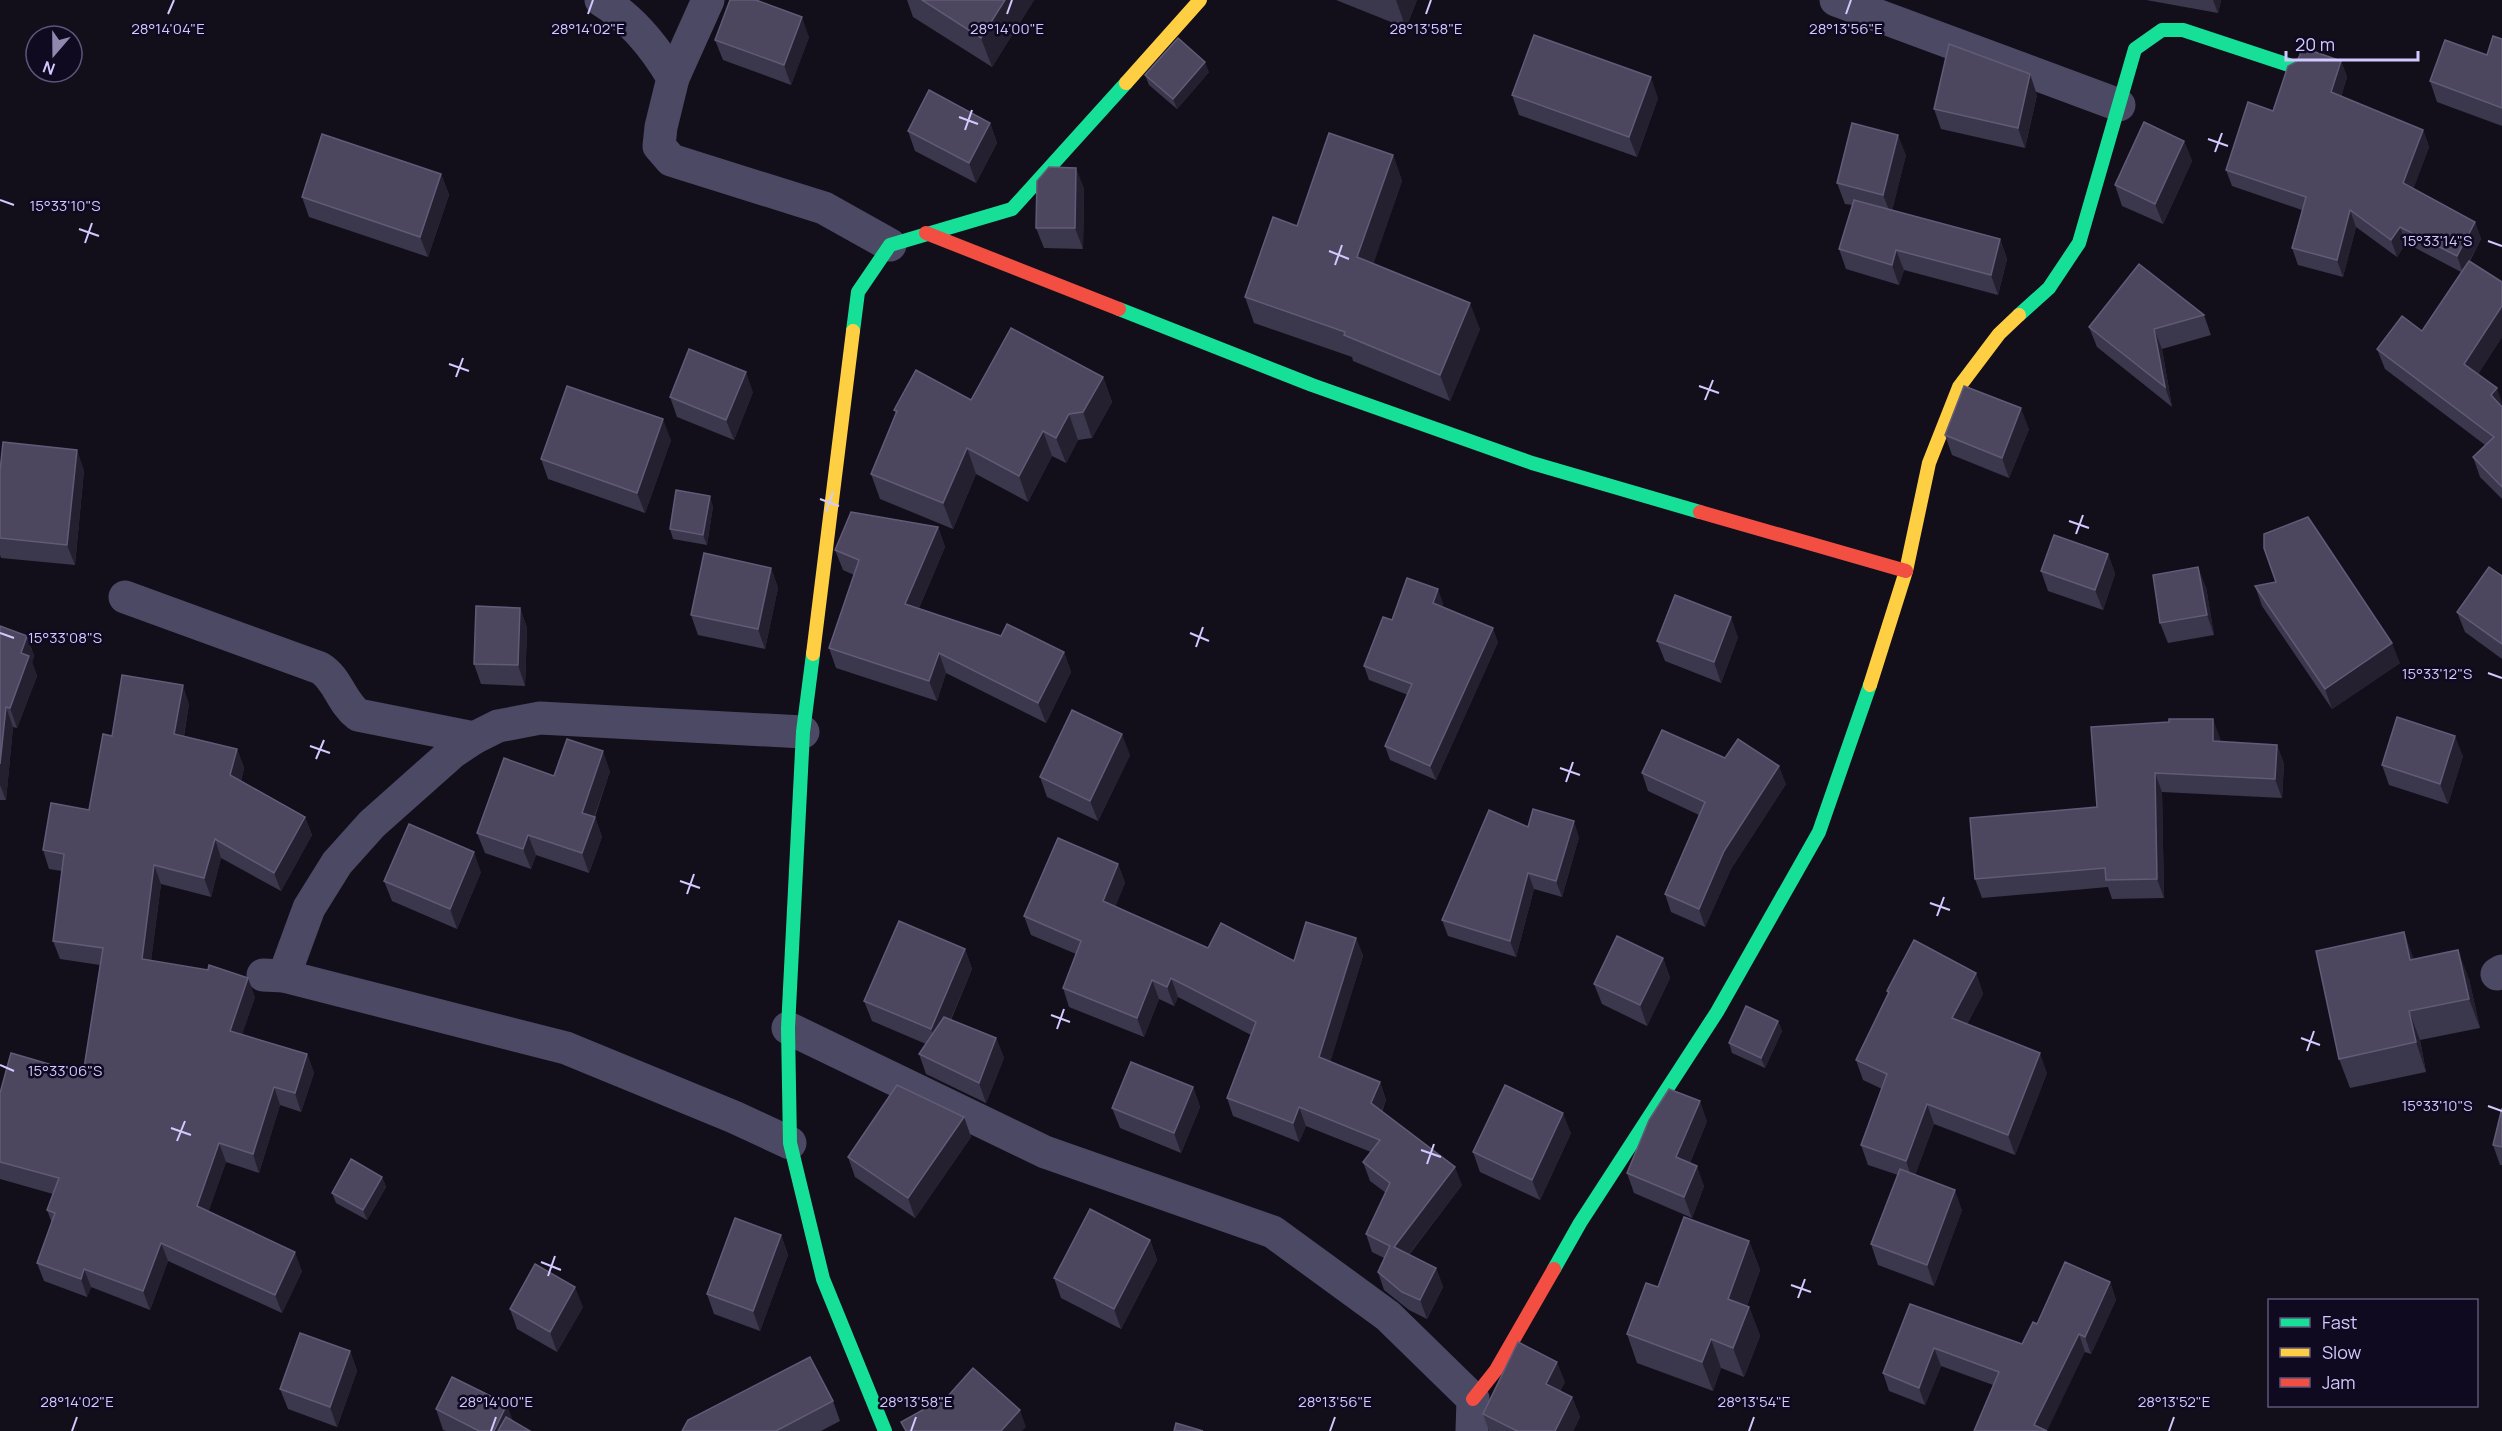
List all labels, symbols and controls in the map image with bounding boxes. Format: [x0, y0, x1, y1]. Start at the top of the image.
text: 28°14'04"E [131, 18, 205, 39]
text: 28°14'02"E [551, 18, 625, 39]
text: 28°14'00"E [970, 18, 1044, 39]
text: 28°13'58"E [1389, 18, 1463, 39]
text: 28°13'56"E [1809, 18, 1883, 39]
north arrow [24, 24, 84, 84]
scale bar [2286, 24, 2418, 62]
text: 20 m [2295, 32, 2335, 56]
text: N [40, 56, 58, 80]
text: 15°33'10"S [29, 195, 101, 216]
text: 15°33'14"S [2402, 230, 2472, 251]
text: 15°33'08"S [28, 627, 102, 648]
text: 15°33'12"S [2402, 663, 2472, 684]
text: 15°33'06"S [28, 1060, 102, 1081]
text: 15°33'10"S [2401, 1095, 2473, 1116]
legend [2268, 1299, 2478, 1407]
text: Fast [2322, 1310, 2357, 1334]
text: Slow [2322, 1340, 2362, 1364]
text: Jam [2322, 1370, 2356, 1394]
text: 28°14'02"E [40, 1391, 114, 1412]
text: 28°14'00"E [459, 1391, 533, 1412]
text: 28°13'58"E [879, 1391, 953, 1412]
text: 28°13'56"E [1298, 1391, 1372, 1412]
text: 28°13'54"E [1718, 1391, 1790, 1412]
text: 28°13'52"E [2138, 1391, 2210, 1412]

